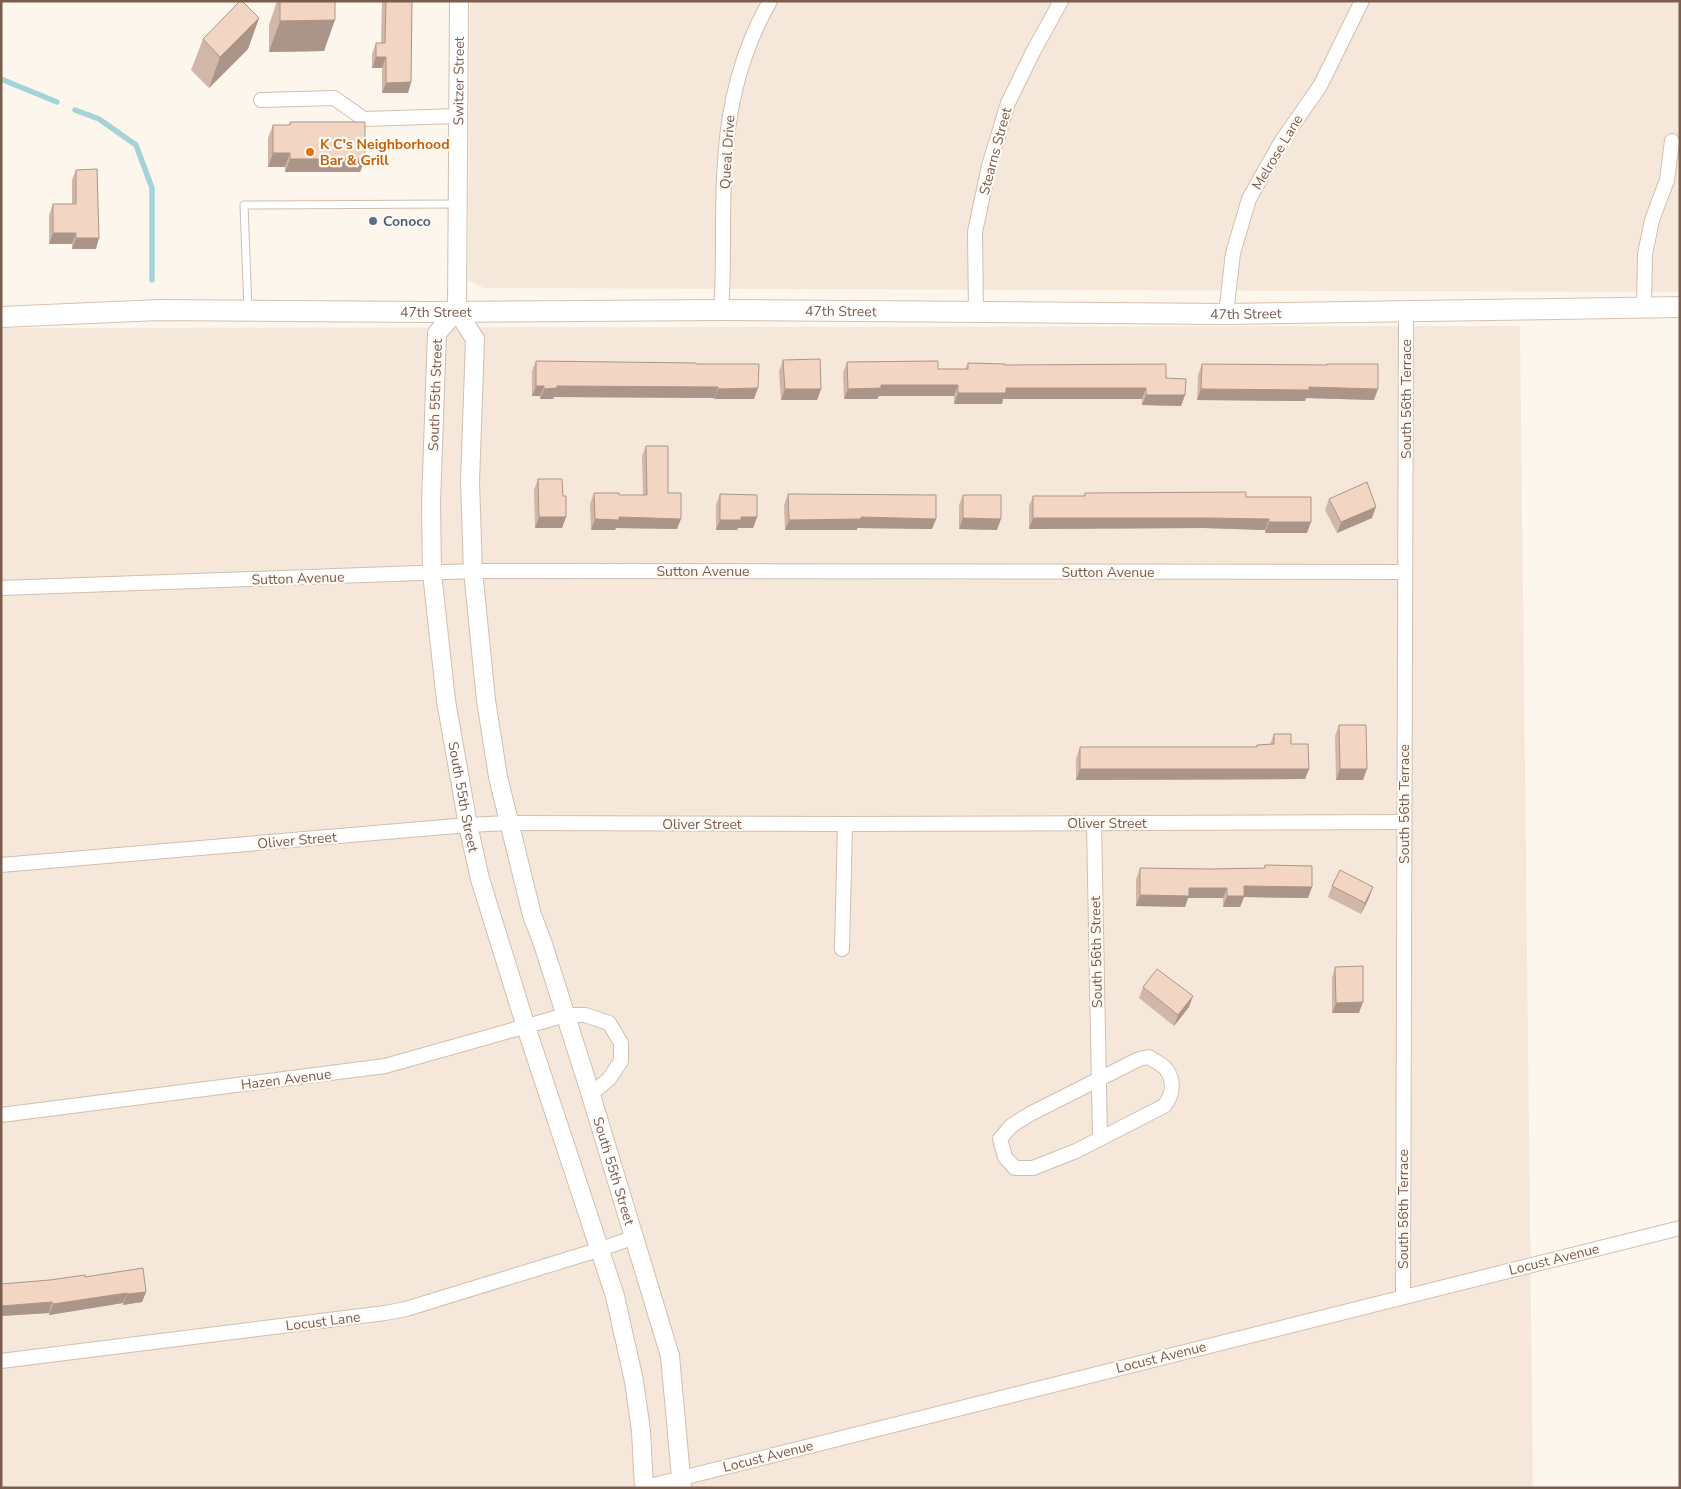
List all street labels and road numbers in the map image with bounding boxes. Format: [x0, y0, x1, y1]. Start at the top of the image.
street label: Switzer Street [449, 36, 469, 126]
street label: Stearns Street [975, 105, 1016, 197]
street label: Melrose Lane [1248, 111, 1307, 193]
street label: Queal Drive [715, 114, 740, 190]
street label: 47th Street [805, 302, 877, 321]
street label: 47th Street [400, 303, 472, 322]
street label: 47th Street [1210, 304, 1282, 324]
street label: South 55th Street [424, 339, 447, 451]
street label: South 56th Terrace [1397, 339, 1416, 459]
street label: Sutton Avenue [657, 562, 750, 581]
street label: Sutton Avenue [1062, 563, 1155, 582]
street label: Sutton Avenue [251, 567, 345, 590]
street label: South 55th Street [443, 740, 483, 854]
street label: South 56th Terrace [1395, 744, 1414, 864]
street label: Oliver Street [1067, 814, 1147, 833]
street label: Oliver Street [662, 815, 742, 834]
street label: Oliver Street [257, 828, 338, 853]
street label: South 56th Street [1086, 896, 1107, 1008]
street label: Hazen Avenue [240, 1065, 332, 1094]
street label: South 55th Street [588, 1115, 639, 1228]
street label: South 56th Terrace [1394, 1149, 1413, 1269]
street label: Locust Avenue [1507, 1239, 1601, 1280]
street label: Locust Lane [285, 1307, 362, 1336]
street label: Locust Avenue [1114, 1337, 1208, 1378]
street label: Locust Avenue [721, 1436, 815, 1477]

